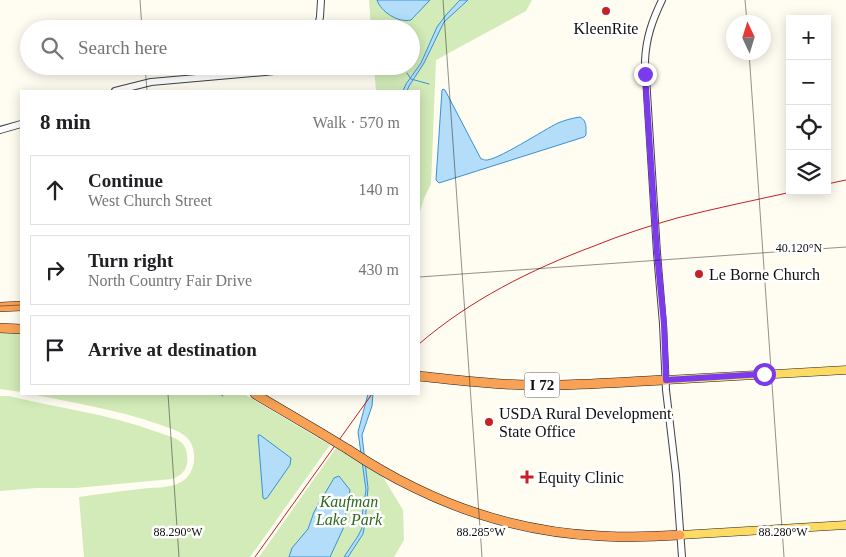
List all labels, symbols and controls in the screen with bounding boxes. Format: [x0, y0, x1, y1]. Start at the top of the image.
marker: KleenRite [600, 5, 612, 17]
north arrow [726, 15, 771, 60]
map controls [786, 15, 831, 195]
button: + [786, 15, 831, 60]
search box [20, 20, 420, 75]
place label: KleenRite [574, 20, 638, 37]
icon: search [38, 34, 66, 62]
text: Search here [78, 37, 167, 58]
button: − [786, 60, 831, 105]
route end [634, 63, 657, 86]
button: locate [786, 105, 831, 150]
text: 8 min [40, 110, 91, 134]
text: Walk · 570 m [313, 114, 400, 131]
button: layers [786, 150, 831, 195]
text: Continue [88, 170, 163, 191]
icon: ahead [41, 176, 69, 204]
text: 140 m [359, 181, 399, 198]
text: West Church Street [88, 192, 212, 209]
text: 40.120°N [776, 241, 823, 255]
text: Turn right [88, 250, 173, 271]
icon: right [41, 256, 69, 284]
text: 430 m [359, 261, 399, 278]
place label: Le Borne Church [709, 266, 820, 283]
marker: Le Borne Church [693, 268, 705, 280]
text: North Country Fair Drive [88, 272, 252, 289]
icon: arrive [41, 336, 69, 364]
text: Arrive at destination [88, 339, 257, 360]
route start [753, 363, 776, 386]
road number: I 72 [524, 372, 560, 398]
place label: USDA Rural Development State Office [499, 405, 672, 440]
marker: USDA Rural Development State Office [483, 416, 495, 428]
place label: Equity Clinic [538, 469, 624, 487]
marker: Equity Clinic [520, 470, 534, 484]
park label: Kaufman Lake Park [315, 493, 383, 528]
text: 88.290°W [153, 525, 203, 539]
text: 88.285°W [456, 525, 506, 539]
text: 88.280°W [758, 525, 808, 539]

